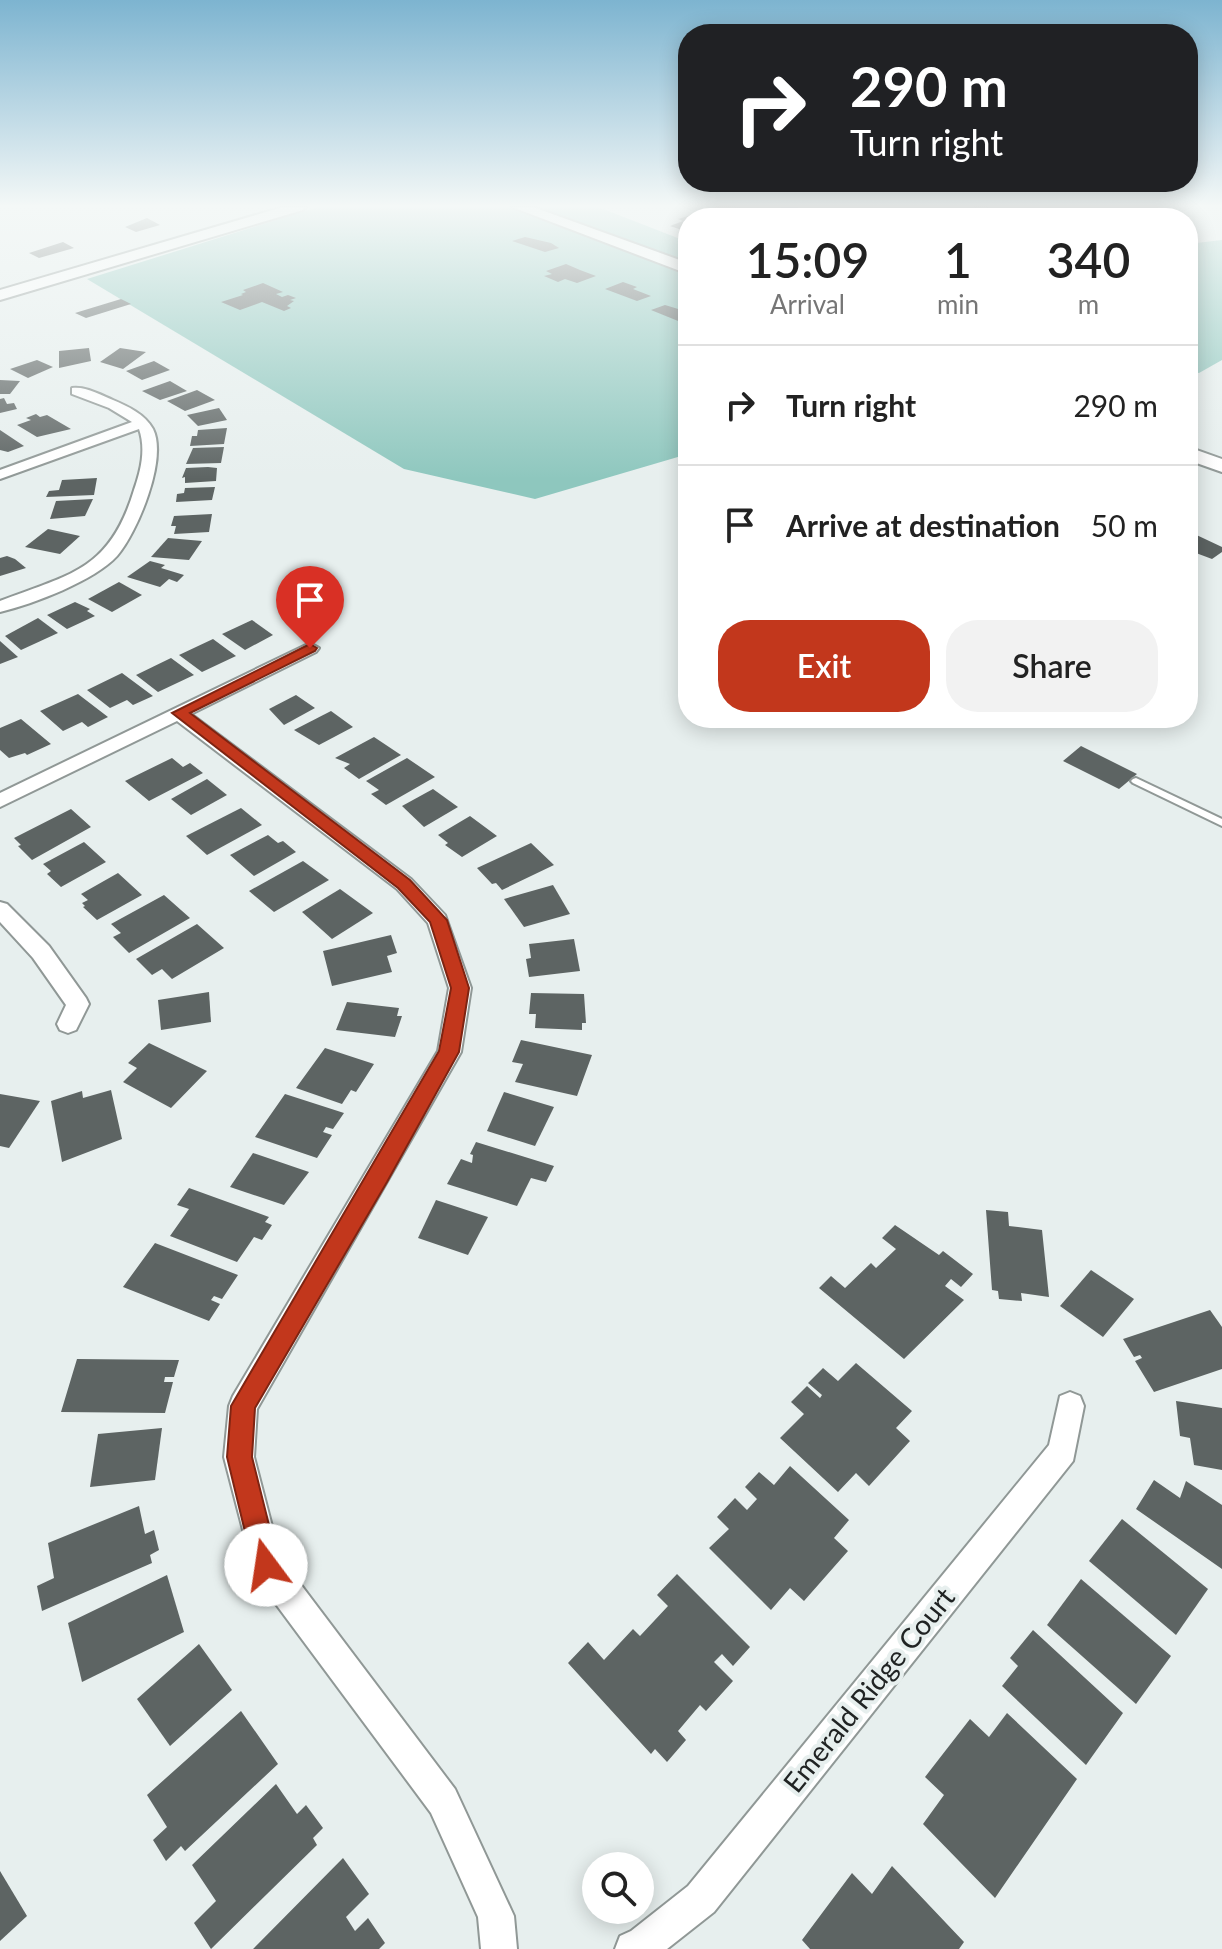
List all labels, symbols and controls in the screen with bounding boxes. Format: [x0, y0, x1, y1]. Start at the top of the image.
text: 290 m [850, 52, 1008, 119]
icon: right [718, 56, 822, 160]
text: Turn right [850, 120, 1003, 164]
text: 15:09 [746, 231, 869, 288]
text: 1 [944, 231, 972, 288]
text: 340 [1047, 231, 1130, 288]
text: Arrival [770, 288, 845, 320]
text: min [937, 288, 979, 320]
text: m [1078, 288, 1099, 320]
icon: right [718, 383, 762, 427]
text: Turn right [786, 387, 916, 423]
text: 290 m [1073, 387, 1158, 423]
icon: arrive [718, 503, 762, 547]
text: Arrive at destination [786, 507, 1060, 543]
text: 50 m [1091, 507, 1158, 543]
pin [276, 566, 344, 648]
icon: arrive [288, 578, 332, 622]
button: Exit [718, 620, 930, 712]
button: Share [946, 620, 1158, 712]
position arrow [224, 1523, 308, 1607]
street label: Emerald Ridge Court [775, 1580, 961, 1798]
map controls [582, 1852, 654, 1924]
button: search [582, 1852, 654, 1924]

